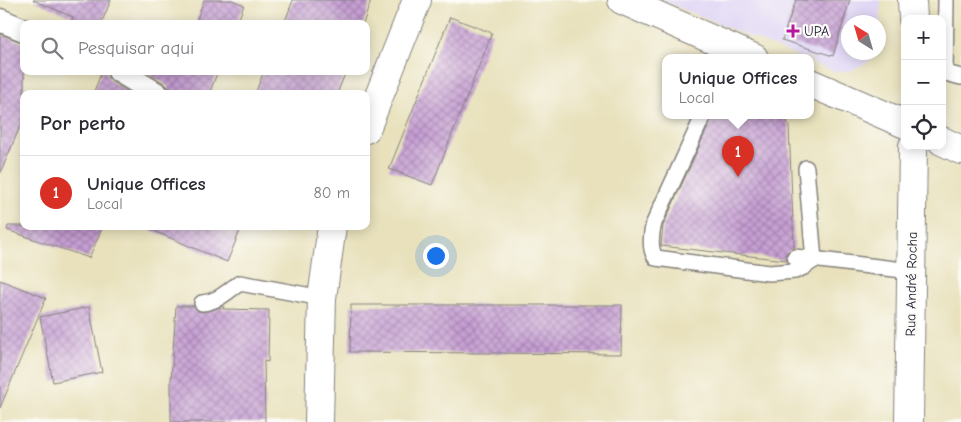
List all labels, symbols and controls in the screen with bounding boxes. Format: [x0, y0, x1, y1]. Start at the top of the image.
north arrow [841, 15, 886, 60]
map controls [901, 15, 946, 150]
button: + [901, 15, 946, 60]
search box [20, 20, 370, 75]
place label: UPA [804, 23, 829, 40]
marker: UPA [786, 24, 800, 38]
icon: search [38, 34, 66, 62]
text: Pesquisar aqui [78, 37, 194, 59]
popup [662, 54, 814, 119]
button: − [901, 60, 946, 105]
text: Unique Offices [679, 67, 797, 89]
text: Local [679, 89, 714, 107]
button: locate [901, 105, 946, 150]
text: Por perto [40, 111, 125, 135]
pin: 1 [722, 136, 754, 177]
text: Unique Offices [87, 173, 206, 195]
text: 1 [53, 184, 59, 202]
text: 80 m [313, 184, 350, 202]
text: Local [87, 195, 123, 213]
street label: Rua André Rocha [902, 232, 921, 336]
your location [423, 243, 449, 269]

